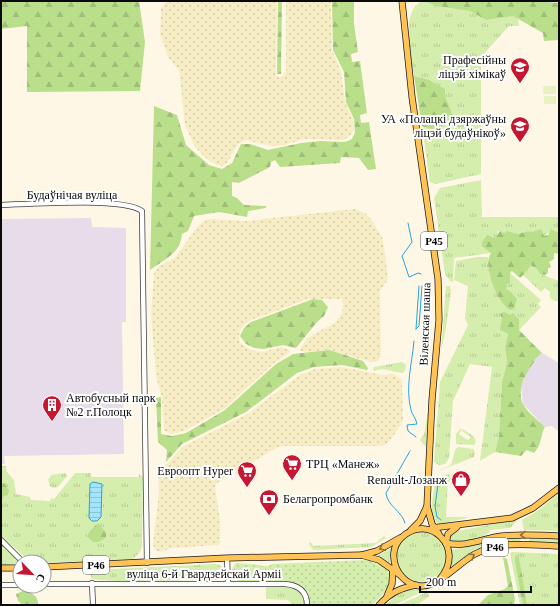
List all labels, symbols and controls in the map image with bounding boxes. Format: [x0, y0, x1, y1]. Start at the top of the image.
place label: Прафесійны ліцэй хімікаў [438, 53, 506, 81]
school or university icon: Прафесійны ліцэй хімікаў [509, 56, 531, 84]
place label: УА «Полацкі дзяржаўны ліцэй будаўнікоў» [381, 112, 506, 140]
school or university icon: УА «Полацкі дзяржаўны ліцэй будаўнікоў» [509, 115, 531, 143]
street label: Будаўнічая вуліца [27, 188, 118, 202]
road number: Р45 [421, 232, 447, 250]
street label: Віленская шаша [417, 282, 433, 366]
place label: Автобусный парк №2 г.Полоцк [66, 391, 156, 419]
building icon: Автобусный парк №2 г.Полоцк [41, 394, 63, 422]
supermarket icon: ТРЦ «Манеж» [281, 453, 303, 481]
place label: ТРЦ «Манеж» [306, 457, 380, 471]
supermarket icon: Евроопт Hyper [236, 460, 258, 488]
place label: Евроопт Hyper [157, 464, 233, 478]
shop icon: Renault-Лозанж [450, 469, 472, 497]
place label: Renault-Лозанж [367, 473, 448, 487]
bank icon: Белагропромбанк [258, 488, 280, 516]
place label: Белагропромбанк [283, 492, 373, 506]
one-way arrow [520, 531, 526, 540]
road number: Р46 [482, 538, 508, 556]
one-way arrow [379, 543, 387, 551]
north arrow [12, 554, 52, 594]
one-way arrow [468, 554, 475, 561]
road number: Р46 [83, 556, 109, 574]
street label: вуліца 6-й Гвардзейскай Арміі [127, 567, 282, 581]
scale bar [420, 568, 531, 594]
text: С [34, 572, 48, 584]
text: 200 m [426, 575, 457, 589]

